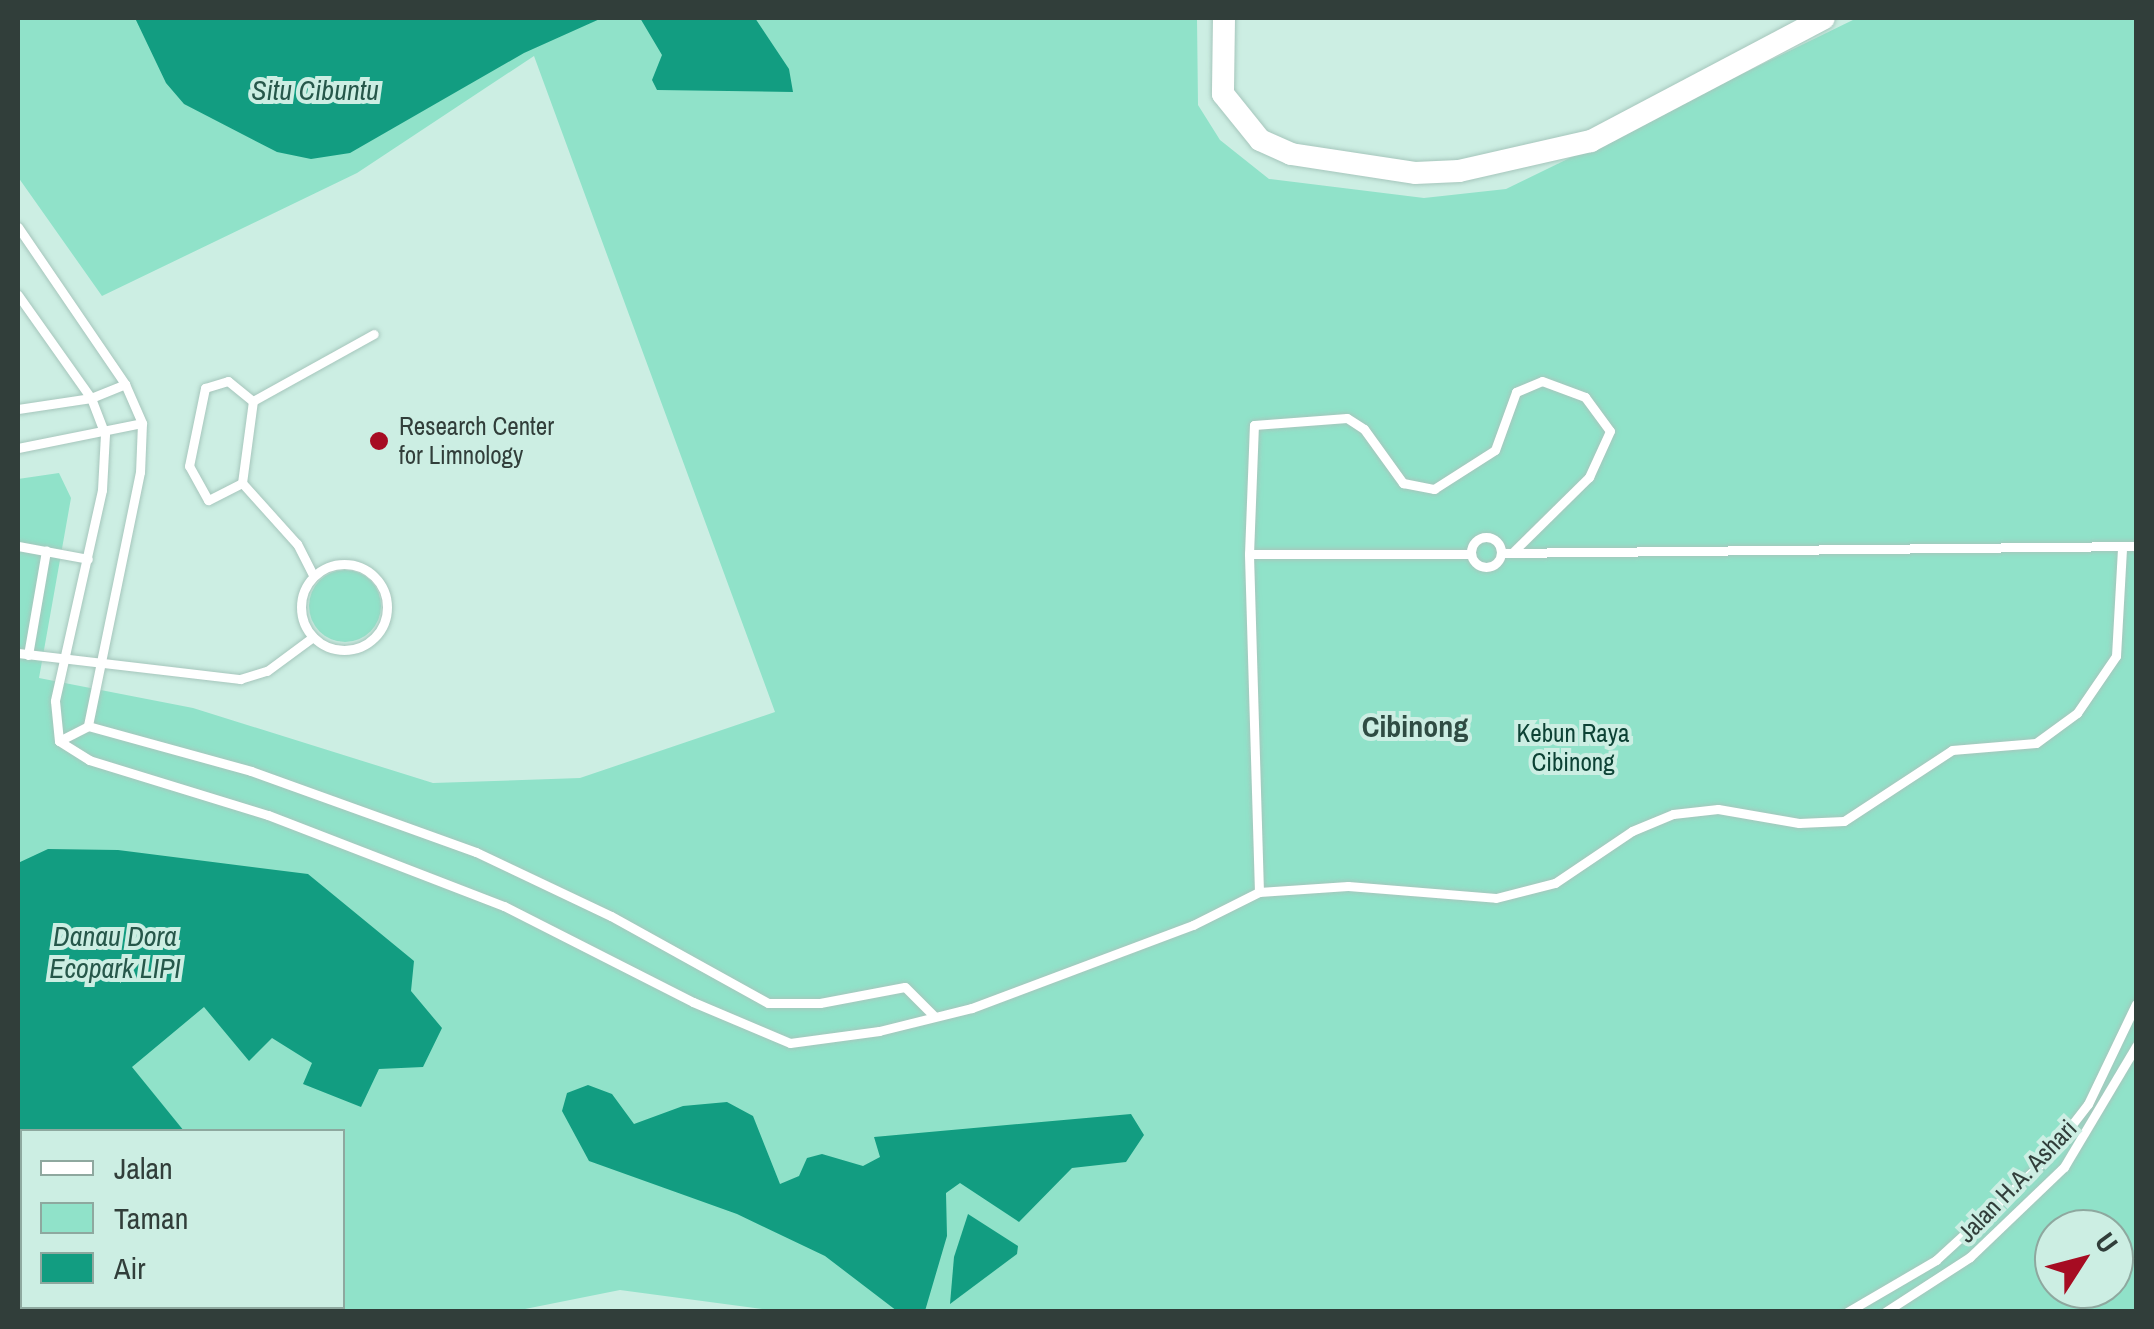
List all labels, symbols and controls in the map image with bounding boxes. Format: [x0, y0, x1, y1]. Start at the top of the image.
water label: Situ Cibuntu [251, 73, 379, 107]
place label: Research Center for Limnology [399, 412, 554, 471]
marker: Research Center for Limnology [368, 430, 390, 452]
district label: Cibinong [1362, 708, 1468, 744]
park label: Kebun Raya Cibinong [1517, 719, 1629, 778]
water label: Danau Dora Ecopark LIPI [49, 919, 181, 985]
street label: Jalan H.A. Ashari [1951, 1113, 2083, 1249]
legend [20, 1129, 345, 1309]
text: Jalan [114, 1148, 173, 1188]
text: Taman [114, 1198, 188, 1238]
north arrow [2034, 1209, 2134, 1309]
text: U [2086, 1225, 2127, 1260]
text: Air [114, 1248, 145, 1288]

